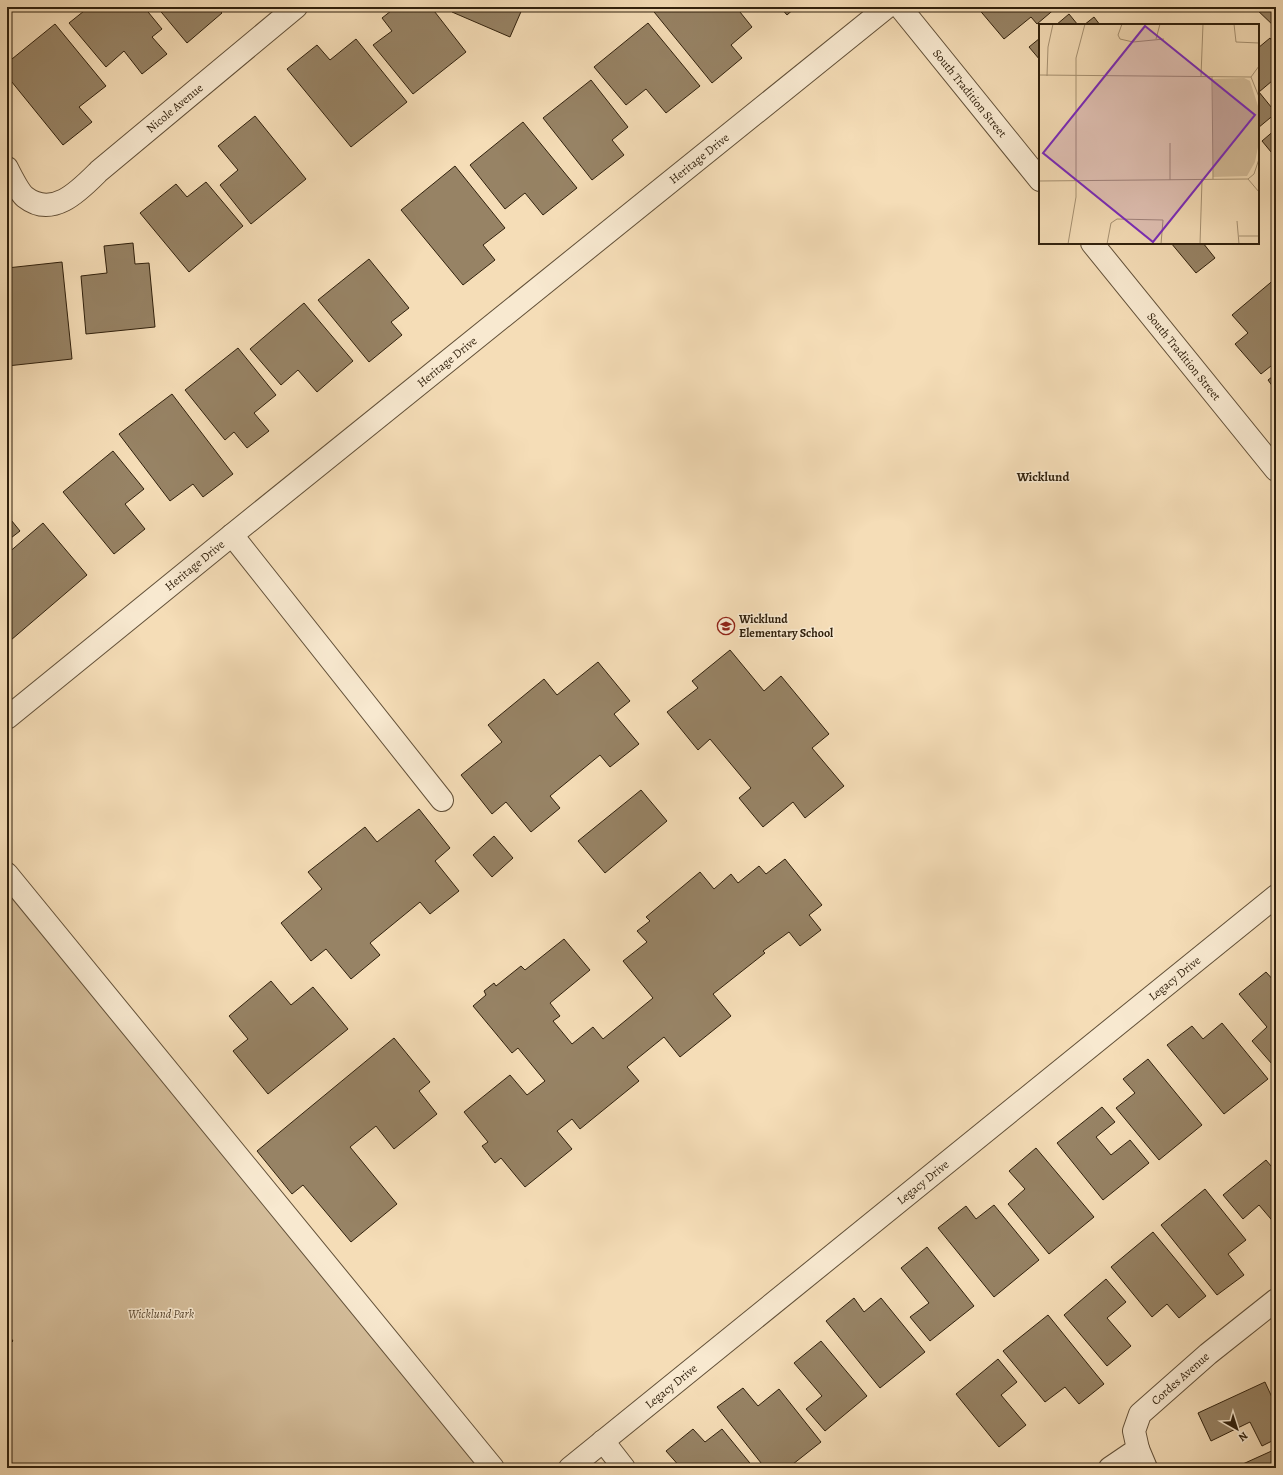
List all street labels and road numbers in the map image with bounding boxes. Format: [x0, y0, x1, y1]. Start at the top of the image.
street label: South Tradition Street [929, 46, 1010, 141]
street label: Nicole Avenue [143, 80, 206, 136]
street label: Heritage Drive [666, 129, 732, 187]
street label: South Tradition Street [1143, 309, 1225, 404]
street label: Heritage Drive [414, 333, 480, 391]
street label: Heritage Drive [162, 536, 228, 594]
street label: Legacy Drive [1145, 952, 1204, 1004]
street label: Legacy Drive [893, 1156, 952, 1208]
street label: Cordes Avenue [1148, 1348, 1213, 1408]
street label: Legacy Drive [642, 1360, 700, 1412]

